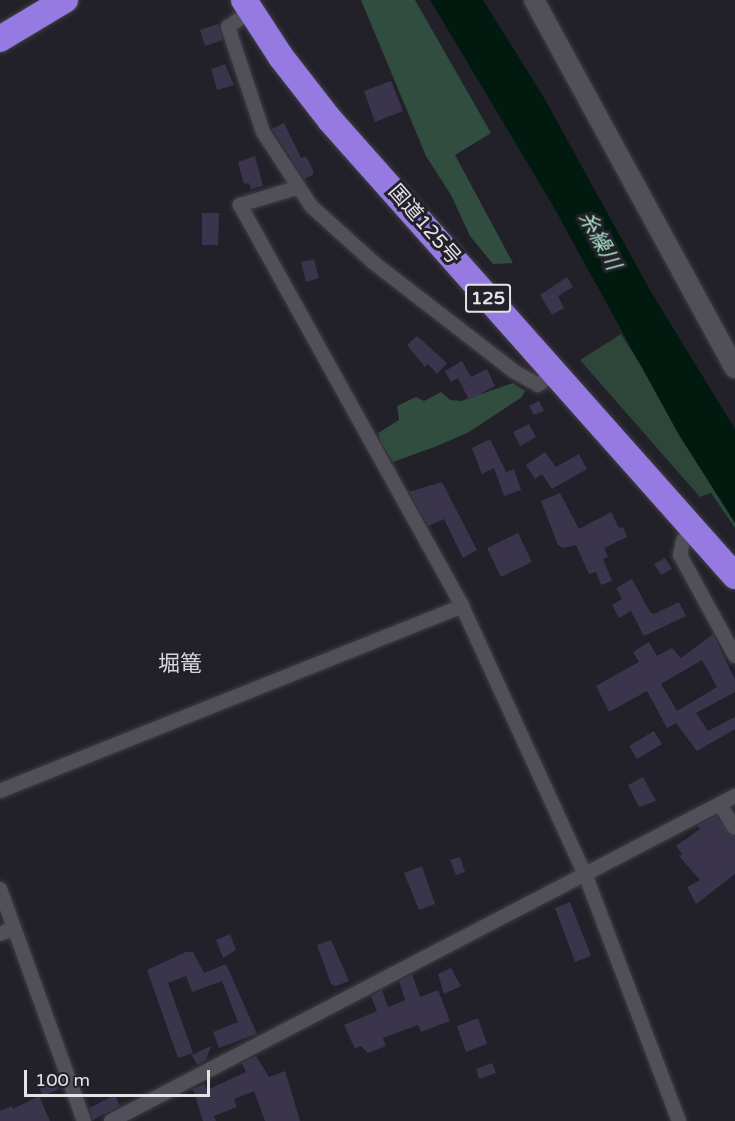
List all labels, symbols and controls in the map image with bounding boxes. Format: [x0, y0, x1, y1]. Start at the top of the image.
street label: 国道125号 [383, 180, 465, 270]
water label: 糸繰川 [573, 207, 625, 275]
road number: 125 [464, 283, 512, 313]
district label: 堀篭 [158, 652, 202, 678]
scale bar [27, 1058, 213, 1096]
text: 100 m [35, 1069, 90, 1091]

